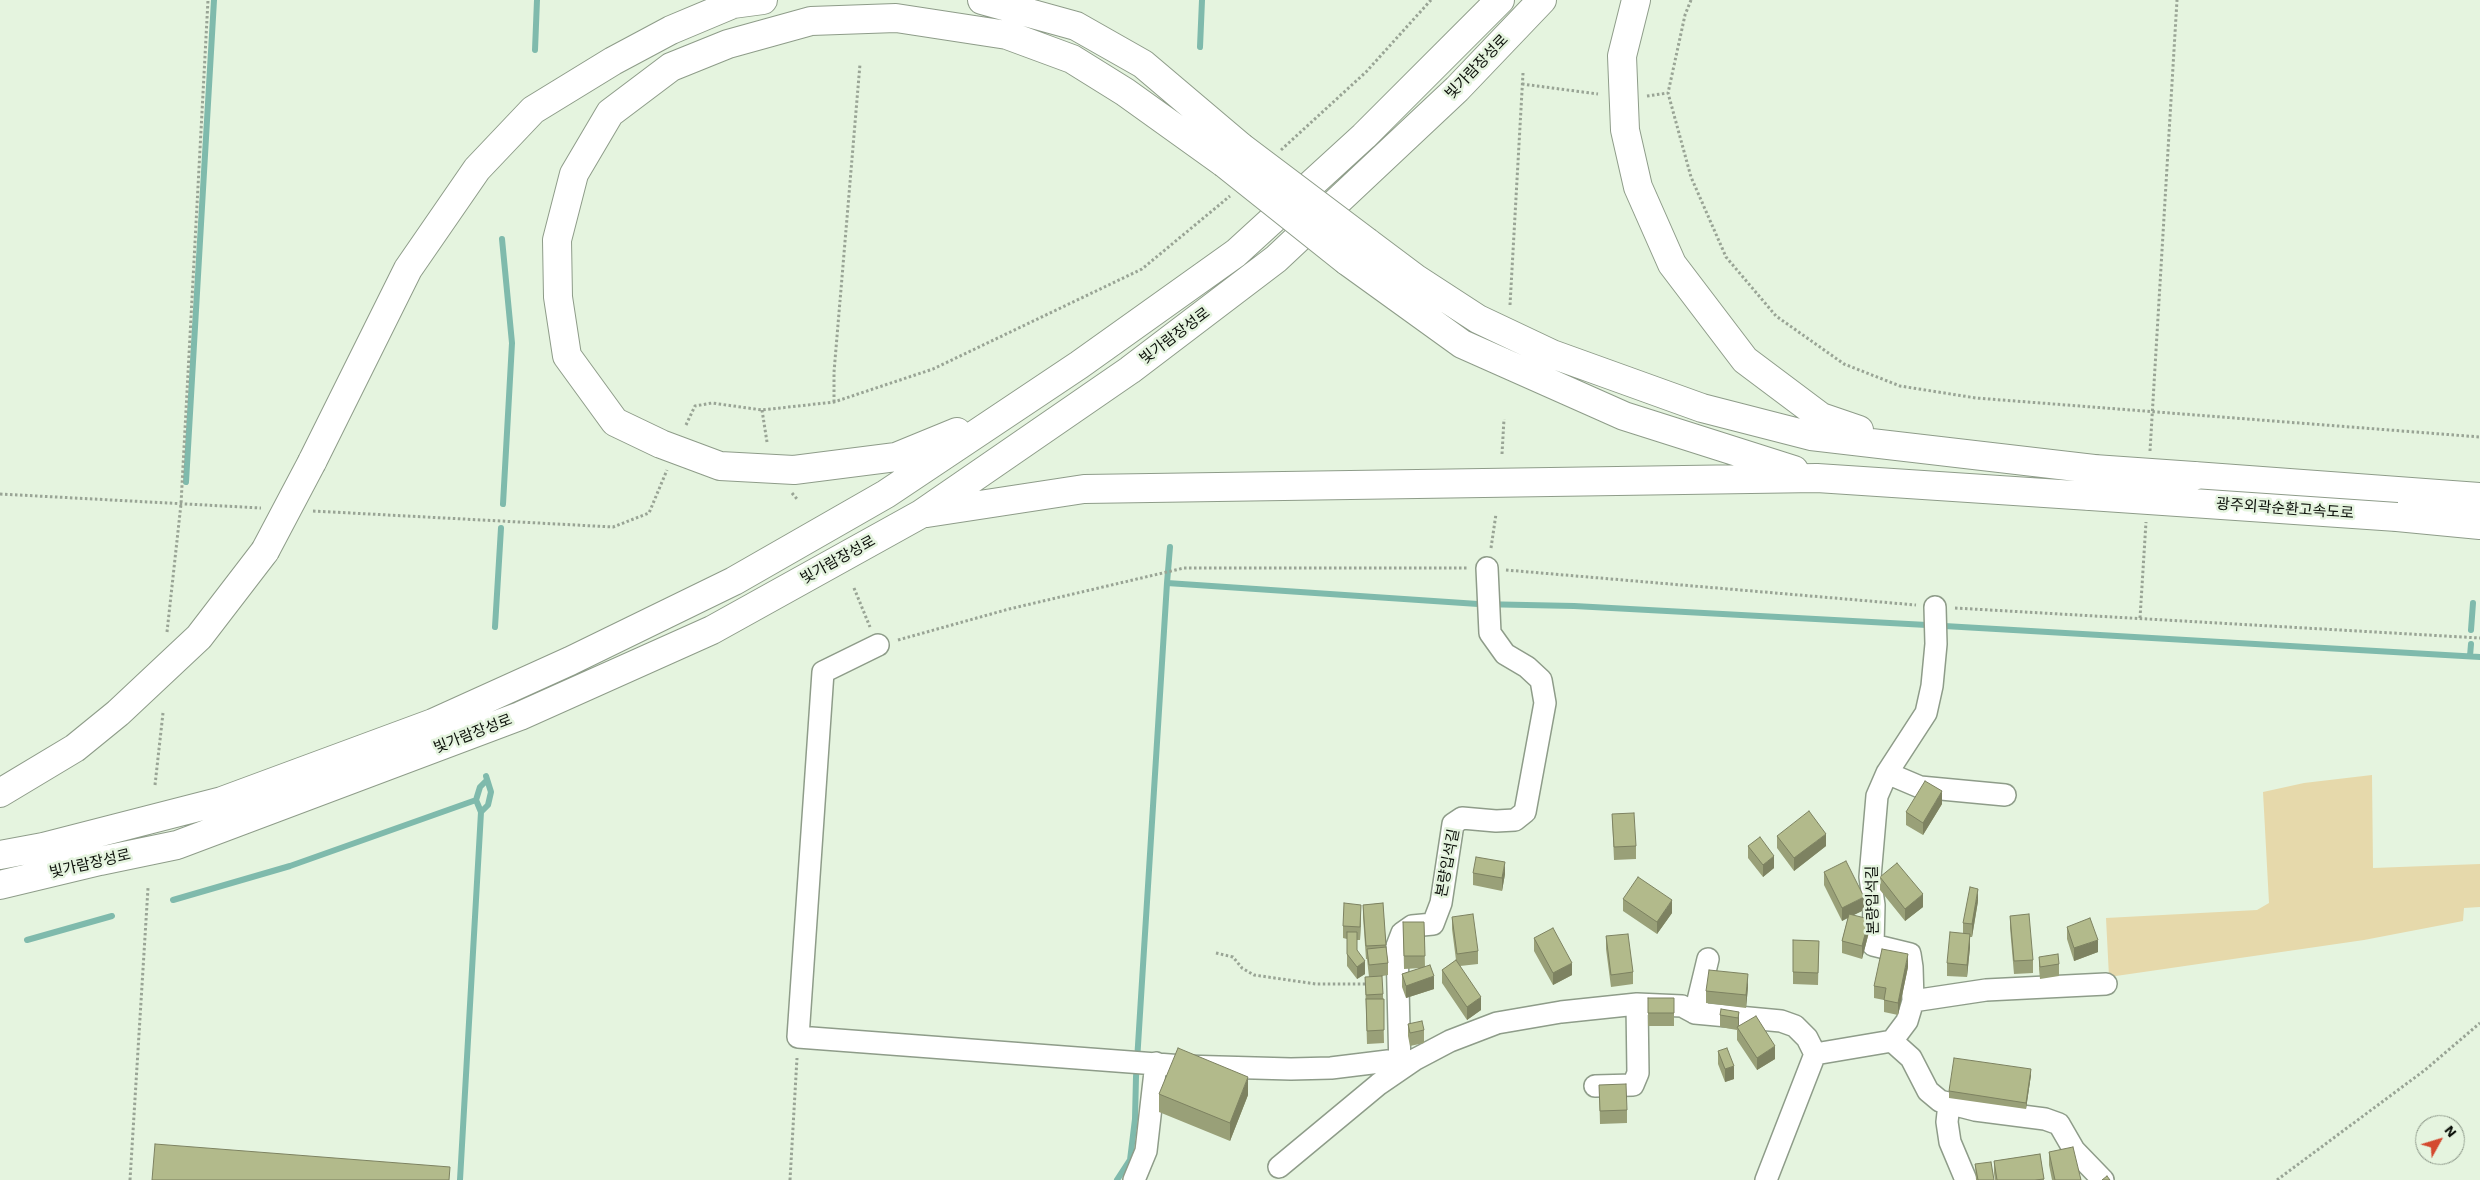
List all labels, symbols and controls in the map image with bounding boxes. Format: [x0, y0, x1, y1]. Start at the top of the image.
street label: 빛가람장성로 [1442, 31, 1512, 103]
street label: 빛가람장성로 [1137, 304, 1213, 368]
street label: 광주외곽순환고속도로 [2216, 495, 2354, 523]
street label: 빛가람장성로 [797, 532, 879, 588]
street label: 빛가람장성로 [431, 711, 515, 757]
street label: 본량입석길 [1433, 827, 1463, 899]
street label: 빛가람장성로 [48, 846, 132, 882]
street label: 본량입석길 [1863, 865, 1883, 935]
north arrow [2415, 1115, 2465, 1165]
text: N [2441, 1122, 2460, 1140]

